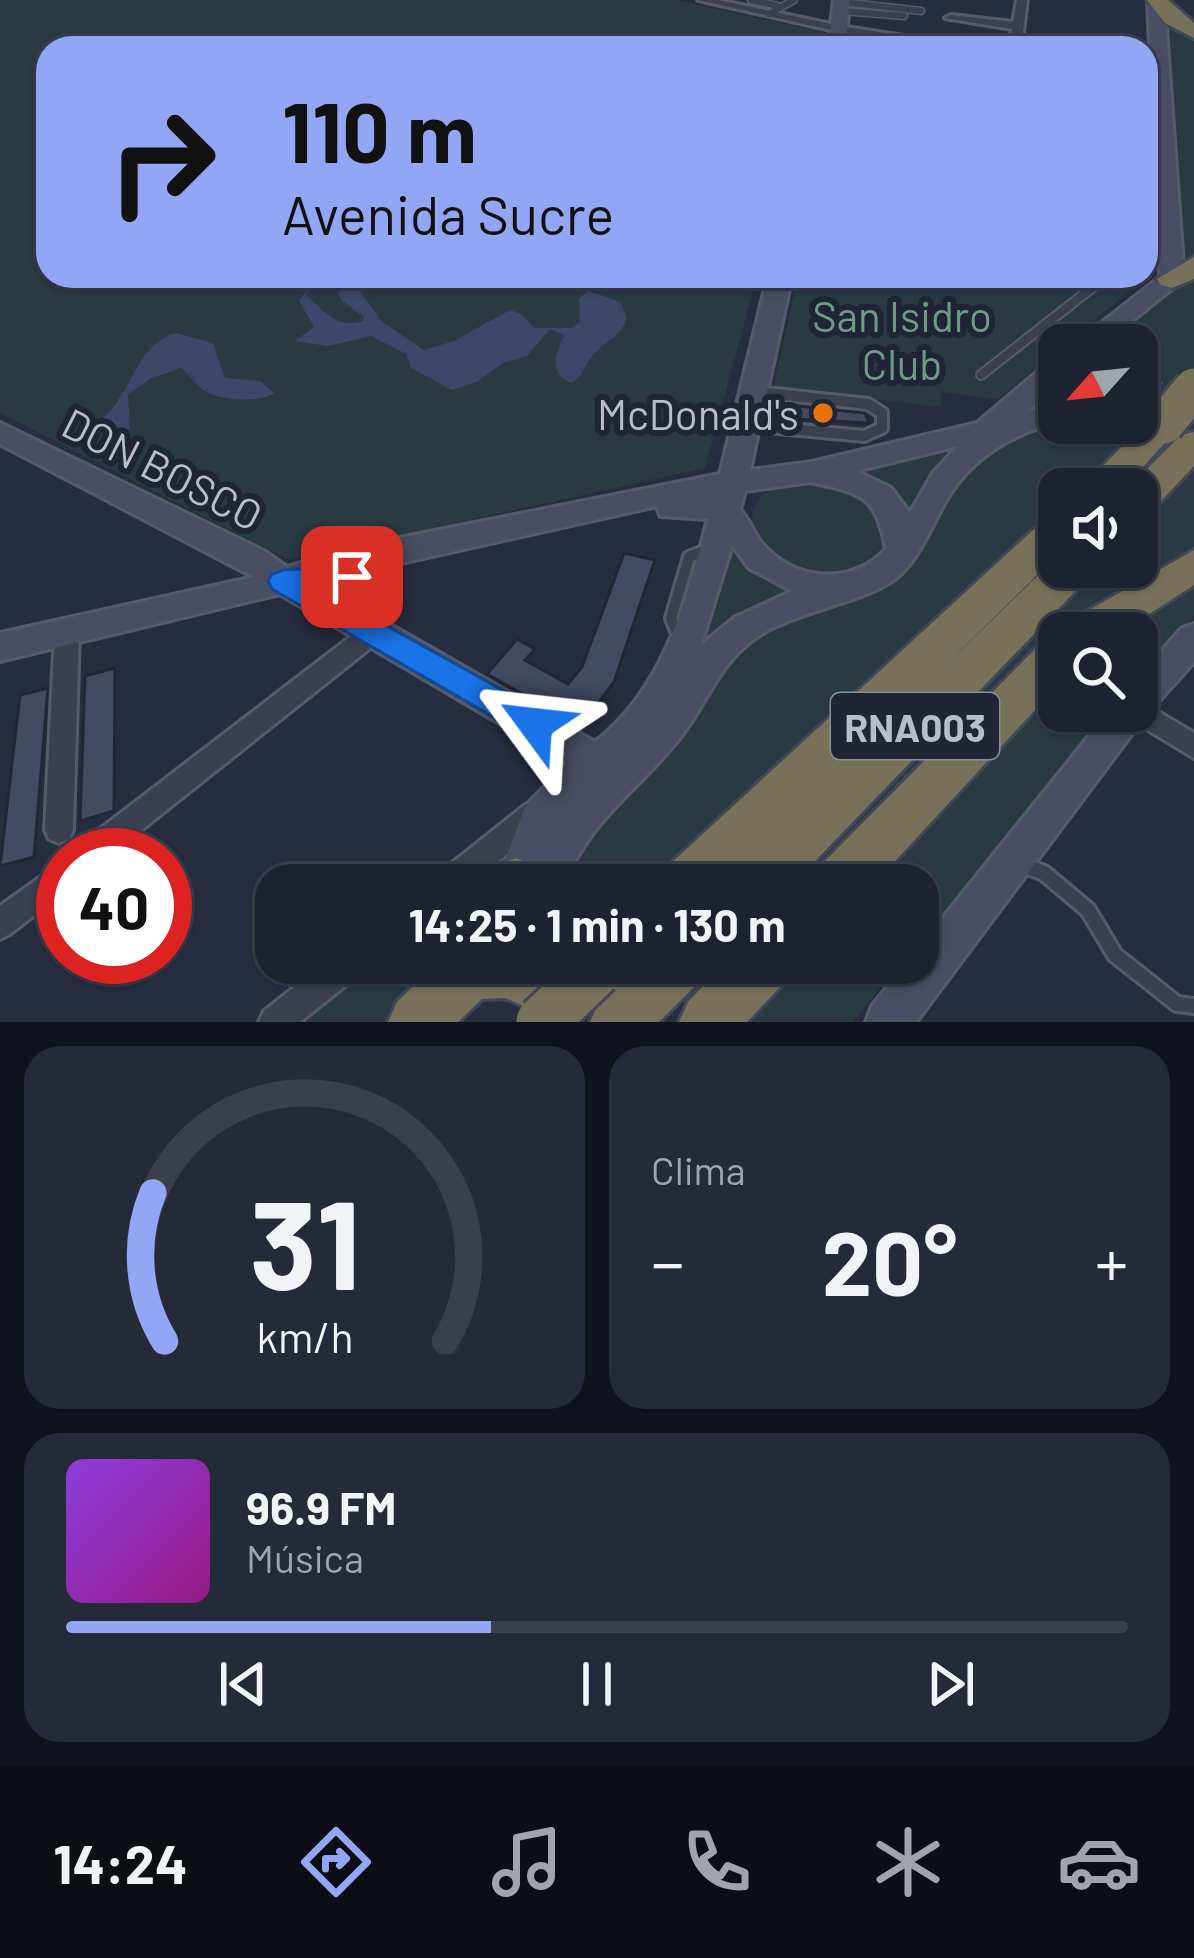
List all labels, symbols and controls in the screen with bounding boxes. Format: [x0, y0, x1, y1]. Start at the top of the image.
text: 110 m [282, 79, 477, 180]
icon: right [84, 84, 240, 240]
text: Avenida Sucre [282, 181, 614, 246]
park label: San Isidro Club [812, 290, 992, 388]
north arrow [1038, 324, 1158, 444]
map controls [1038, 324, 1158, 732]
place label: McDonald's [597, 388, 799, 438]
street label: DON BOSCO [55, 396, 271, 540]
marker: McDonald's [810, 400, 836, 426]
button: sound [1038, 468, 1158, 588]
pin [301, 526, 403, 628]
icon: arrive [319, 544, 385, 610]
button: search [1038, 612, 1158, 732]
position arrow [472, 661, 598, 787]
road number: RNA003 [831, 693, 999, 759]
speed limit sign: 40 [36, 828, 192, 984]
text: 14:25 · 1 min · 130 m [408, 897, 786, 951]
text: Clima [651, 1146, 746, 1193]
text: 31 [249, 1165, 360, 1315]
text: 20° [822, 1206, 957, 1314]
text: − [651, 1221, 684, 1300]
text: + [1095, 1221, 1128, 1300]
text: km/h [256, 1309, 353, 1361]
text: 96.9 FM [246, 1480, 396, 1534]
text: Música [246, 1534, 364, 1581]
icon: previous [210, 1651, 276, 1717]
icon: pause [564, 1651, 630, 1717]
icon: next [918, 1651, 984, 1717]
icon: directions [294, 1820, 378, 1904]
icon: music [485, 1820, 569, 1904]
icon: phone [675, 1820, 759, 1904]
icon: climate [866, 1820, 950, 1904]
icon: car [1057, 1820, 1141, 1904]
text: 14:24 [53, 1830, 188, 1895]

